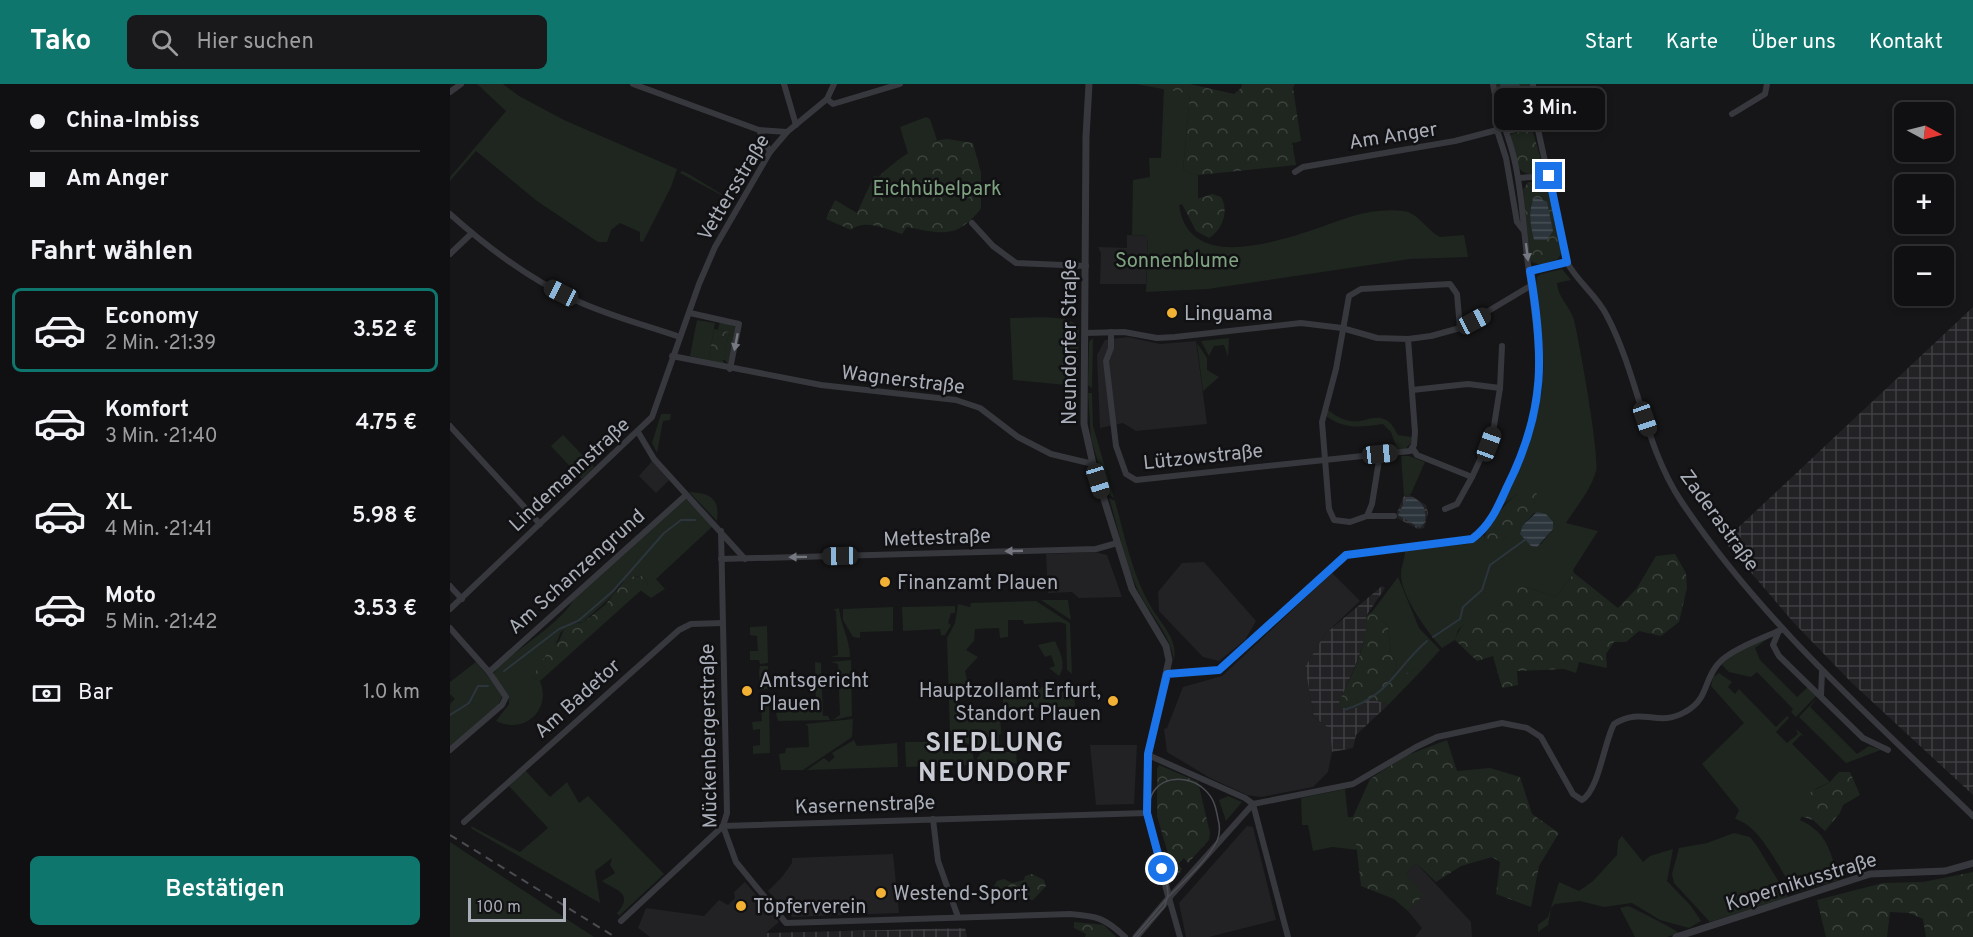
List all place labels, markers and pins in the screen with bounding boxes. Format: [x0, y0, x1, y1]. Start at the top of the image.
place label: Linguama [1184, 302, 1273, 328]
marker: Linguama [1165, 306, 1179, 320]
place label: Finanzamt Plauen [897, 571, 1058, 597]
marker: Finanzamt Plauen [878, 575, 892, 589]
place label: Amtsgericht Plauen [759, 669, 869, 718]
place label: Hauptzollamt Erfurt, Standort Plauen [919, 679, 1101, 728]
marker: Amtsgericht Plauen [740, 684, 754, 698]
marker: Hauptzollamt Erfurt, Standort Plauen [1106, 694, 1120, 708]
place label: Westend-Sport [893, 882, 1028, 908]
marker: Westend-Sport [874, 886, 888, 900]
place label: Töpferverein [753, 895, 866, 921]
marker: Töpferverein [734, 899, 748, 913]

